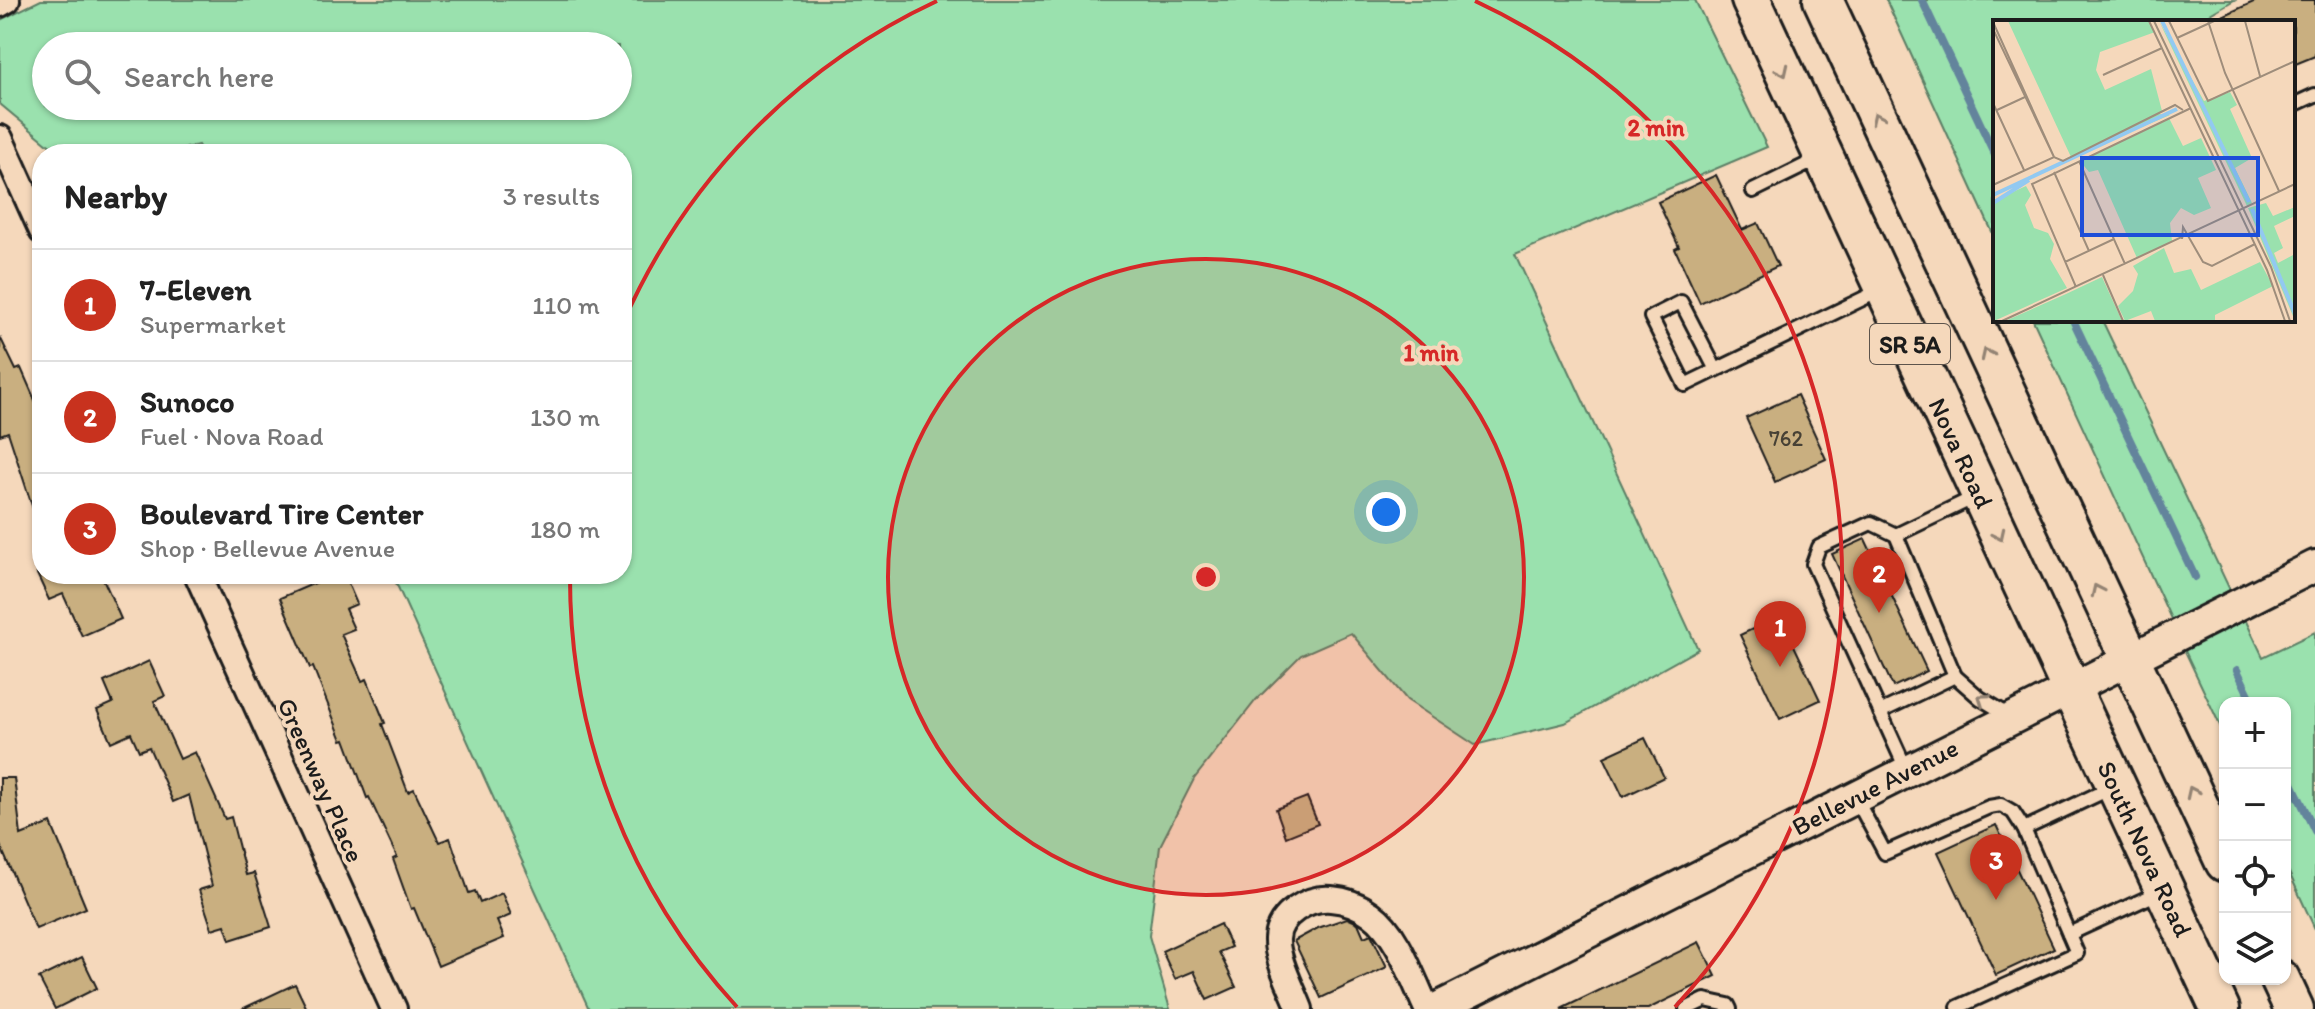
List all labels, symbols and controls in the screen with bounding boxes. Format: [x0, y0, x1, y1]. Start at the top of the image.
inset map [1993, 20, 2295, 322]
search box [32, 32, 632, 120]
icon: search [60, 54, 104, 98]
text: Search here [124, 58, 274, 95]
one-way arrow [1773, 62, 1789, 77]
one-way arrow [1871, 112, 1887, 126]
text: 2 min [1627, 113, 1685, 142]
text: Nearby [64, 176, 167, 217]
text: 3 results [503, 180, 600, 212]
text: 7-Eleven [140, 271, 251, 308]
text: 1 [84, 289, 96, 321]
text: 110 m [532, 289, 600, 321]
text: Supermarket [140, 308, 286, 340]
road number: SR 5A [1870, 324, 1950, 364]
text: 1 min [1403, 338, 1459, 367]
one-way arrow [1981, 347, 1997, 362]
text: Sunoco [140, 383, 235, 420]
street label: Nova Road [1921, 393, 2001, 513]
text: 2 [83, 401, 97, 433]
text: 130 m [530, 401, 600, 433]
text: Fuel · Nova Road [140, 420, 323, 452]
house number: 762 [1769, 425, 1803, 452]
your location [1366, 492, 1406, 532]
text: Boulevard Tire Center [140, 495, 423, 532]
text: 3 [83, 513, 97, 545]
text: 180 m [530, 513, 600, 545]
one-way arrow [1989, 527, 2005, 541]
text: Shop · Bellevue Avenue [140, 532, 395, 564]
pin: 2 [1853, 547, 1905, 613]
centre of rings [1192, 563, 1220, 591]
one-way arrow [2091, 583, 2107, 598]
pin: 1 [1754, 601, 1806, 667]
street label: Greenway Place [271, 693, 371, 867]
one-way arrow [1977, 694, 1992, 709]
map controls [2219, 697, 2291, 985]
button: + [2219, 697, 2291, 769]
street label: Bellevue Avenue [1786, 731, 1964, 843]
street label: South Nova Road [2090, 756, 2200, 943]
button: − [2219, 769, 2291, 841]
one-way arrow [2186, 785, 2202, 800]
pin: 3 [1970, 834, 2022, 900]
button: locate [2219, 841, 2291, 913]
button: layers [2219, 913, 2291, 985]

